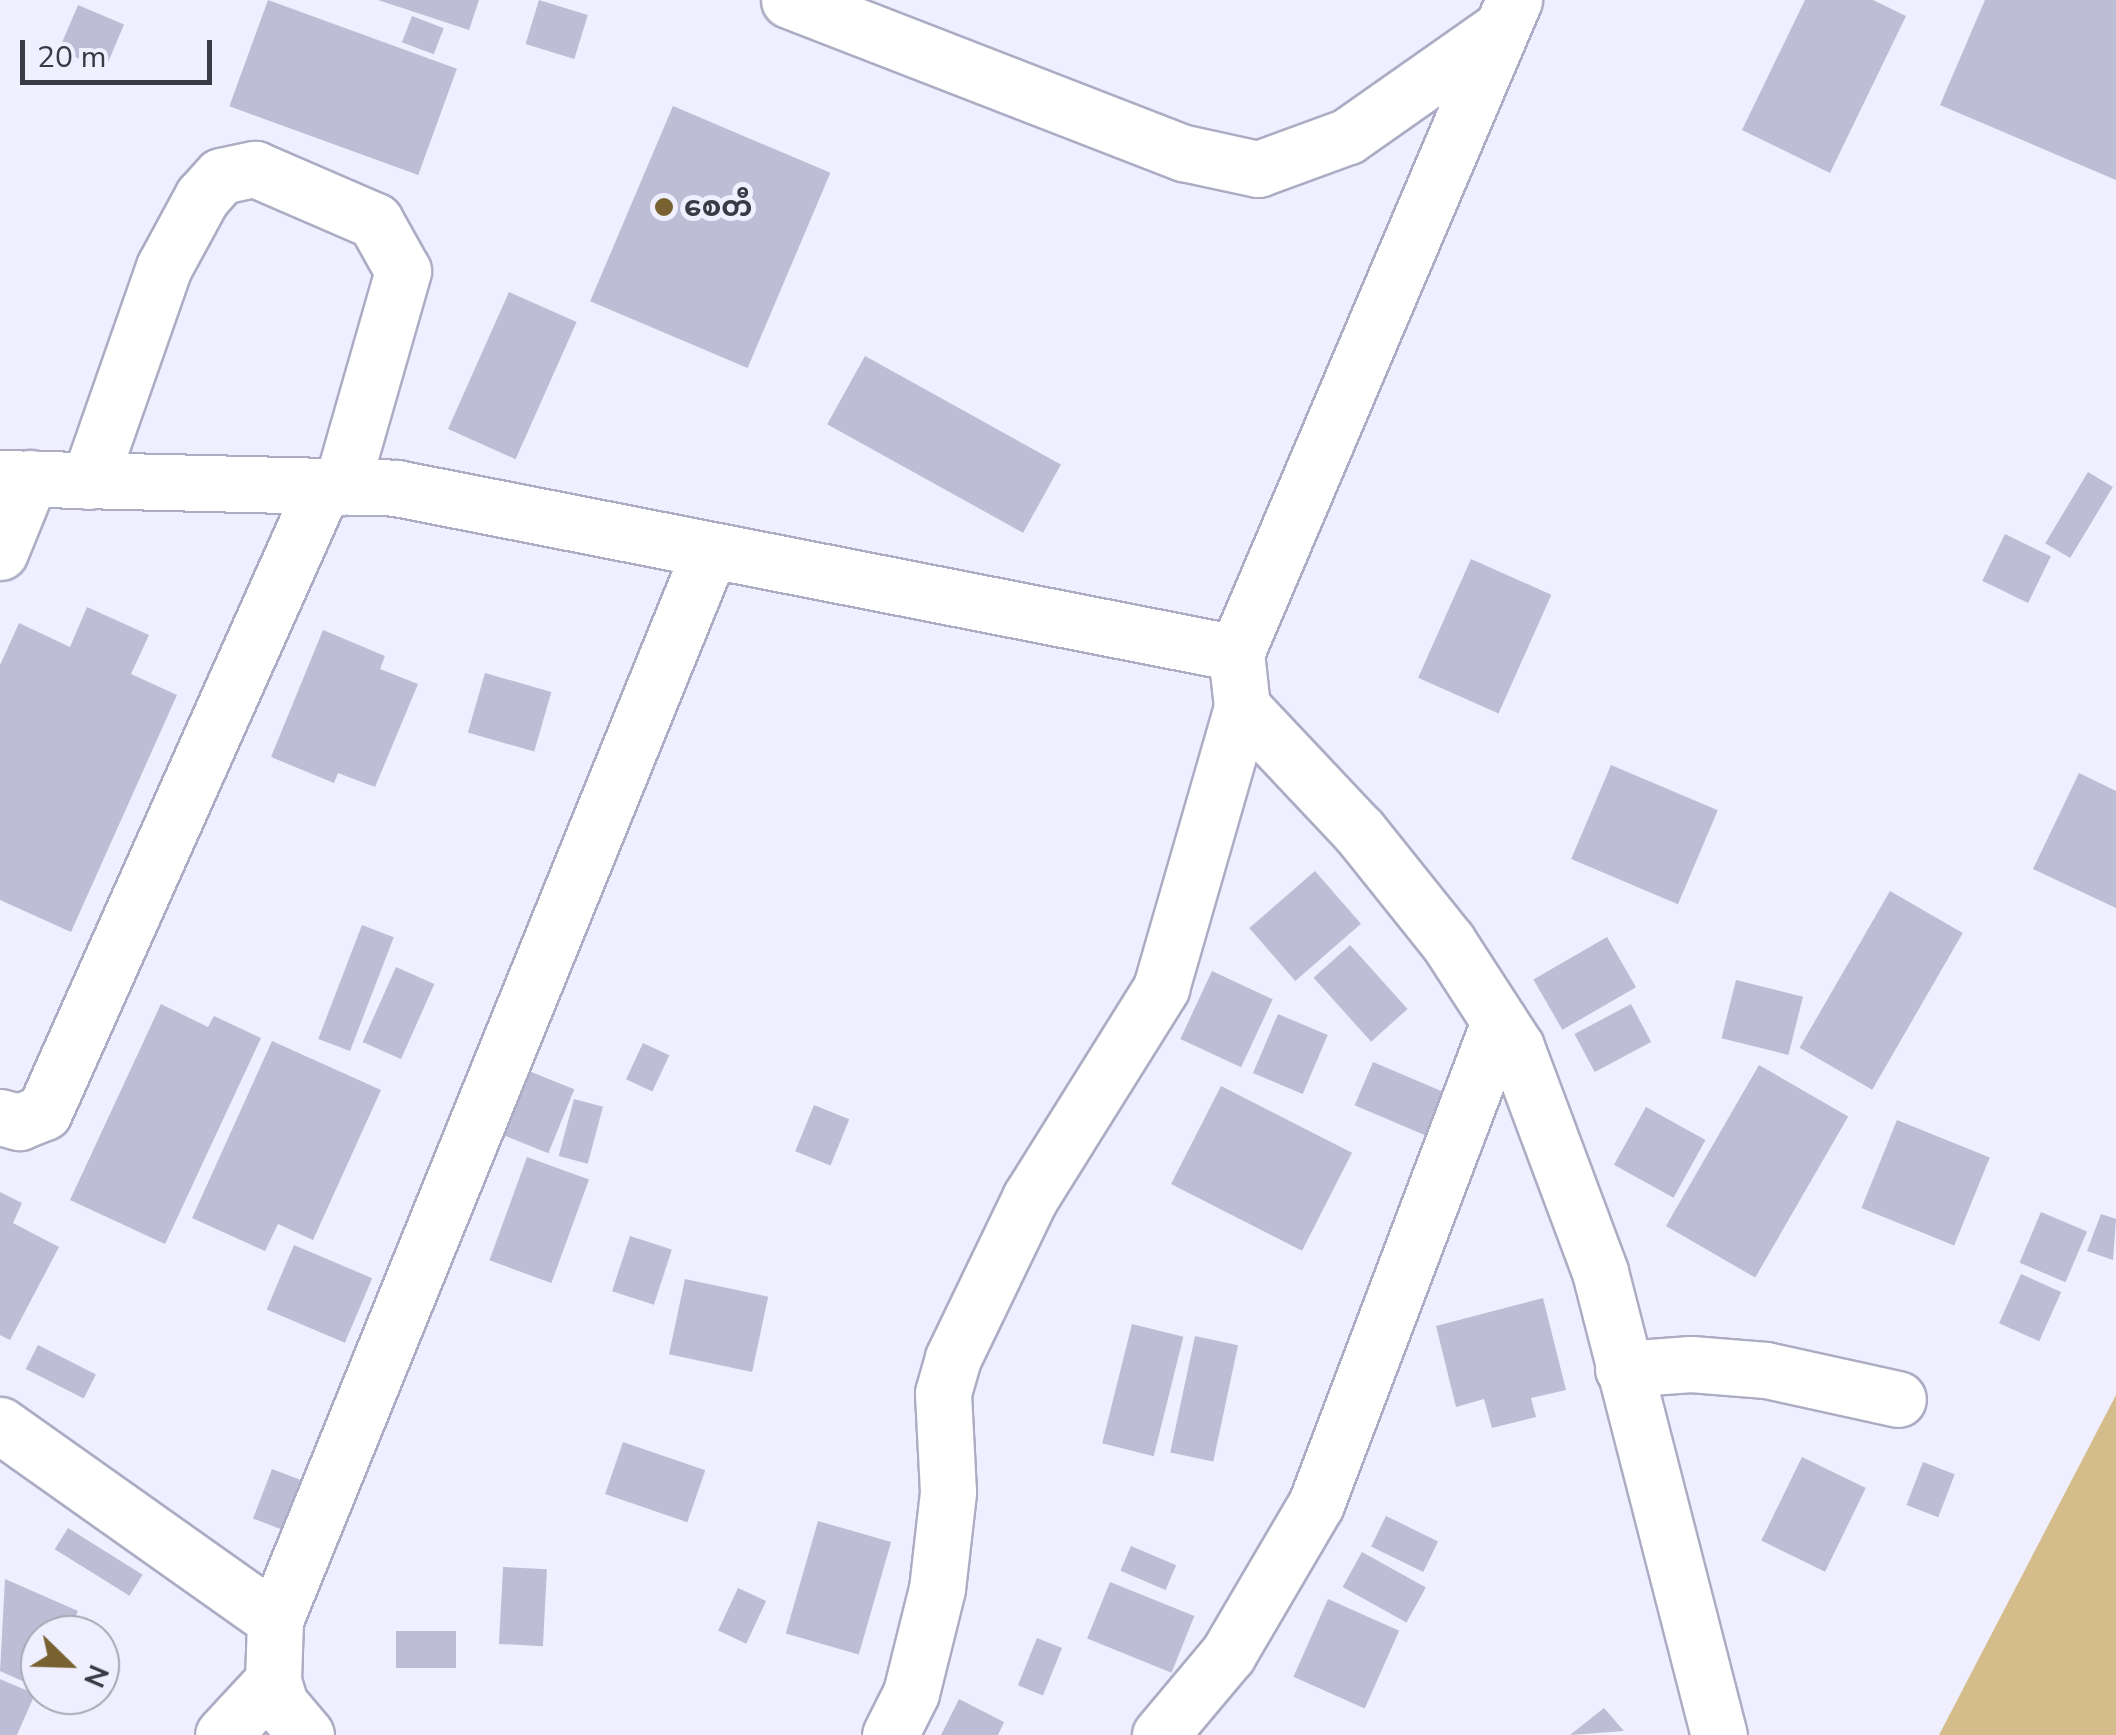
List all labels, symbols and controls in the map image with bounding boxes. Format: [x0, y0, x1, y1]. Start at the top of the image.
scale bar [25, 20, 218, 82]
text: 20 m [37, 37, 106, 78]
place label: စေတီ [684, 190, 752, 224]
marker: စေတီ [653, 196, 675, 218]
north arrow [20, 1615, 120, 1715]
text: N [74, 1659, 117, 1693]

